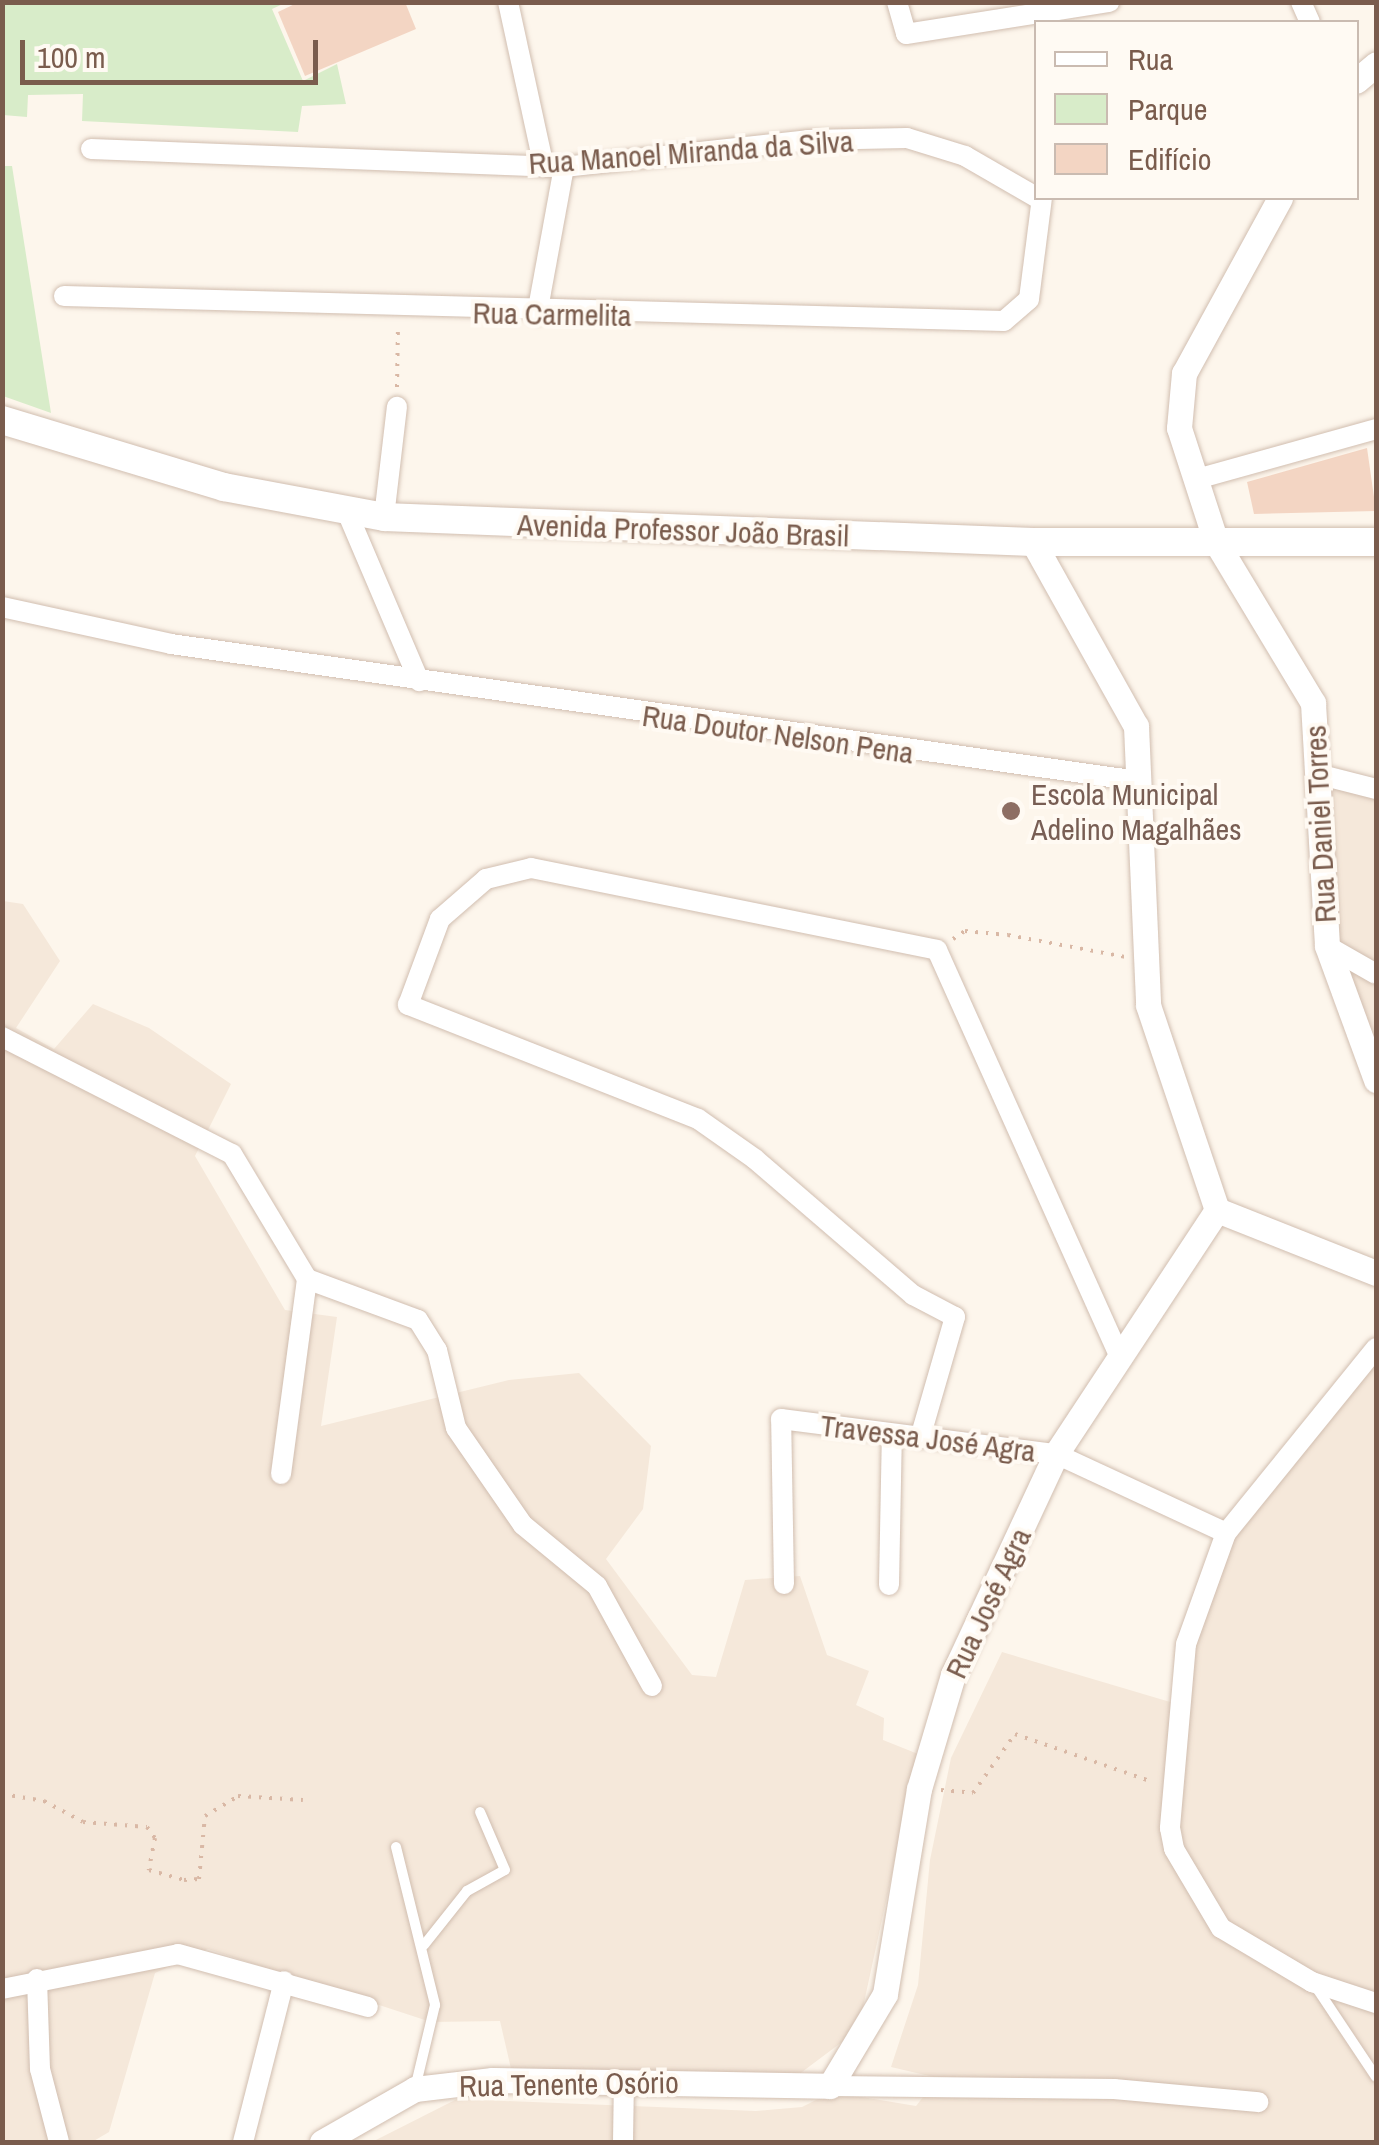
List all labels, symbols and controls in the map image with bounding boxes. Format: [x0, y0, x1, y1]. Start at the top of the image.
scale bar [25, 20, 322, 82]
legend [1034, 20, 1359, 200]
text: 100 m [37, 37, 105, 77]
text: Rua [1128, 39, 1173, 79]
text: Parque [1128, 89, 1207, 129]
street label: Rua Manoel Miranda da Silva [527, 123, 855, 181]
text: Edifício [1128, 139, 1211, 179]
street label: Rua Carmelita [472, 295, 632, 333]
street label: Avenida Professor João Brasil [517, 506, 849, 554]
street label: Rua Doutor Nelson Pena [640, 697, 916, 771]
street label: Rua Daniel Torres [1297, 724, 1343, 924]
place label: Escola Municipal Adelino Magalhães [1031, 776, 1242, 846]
marker: Escola Municipal Adelino Magalhães [1000, 800, 1022, 822]
street label: Travessa José Agra [818, 1407, 1038, 1469]
street label: Rua José Agra [937, 1522, 1039, 1684]
street label: Rua Tenente Osório [459, 2064, 679, 2104]

